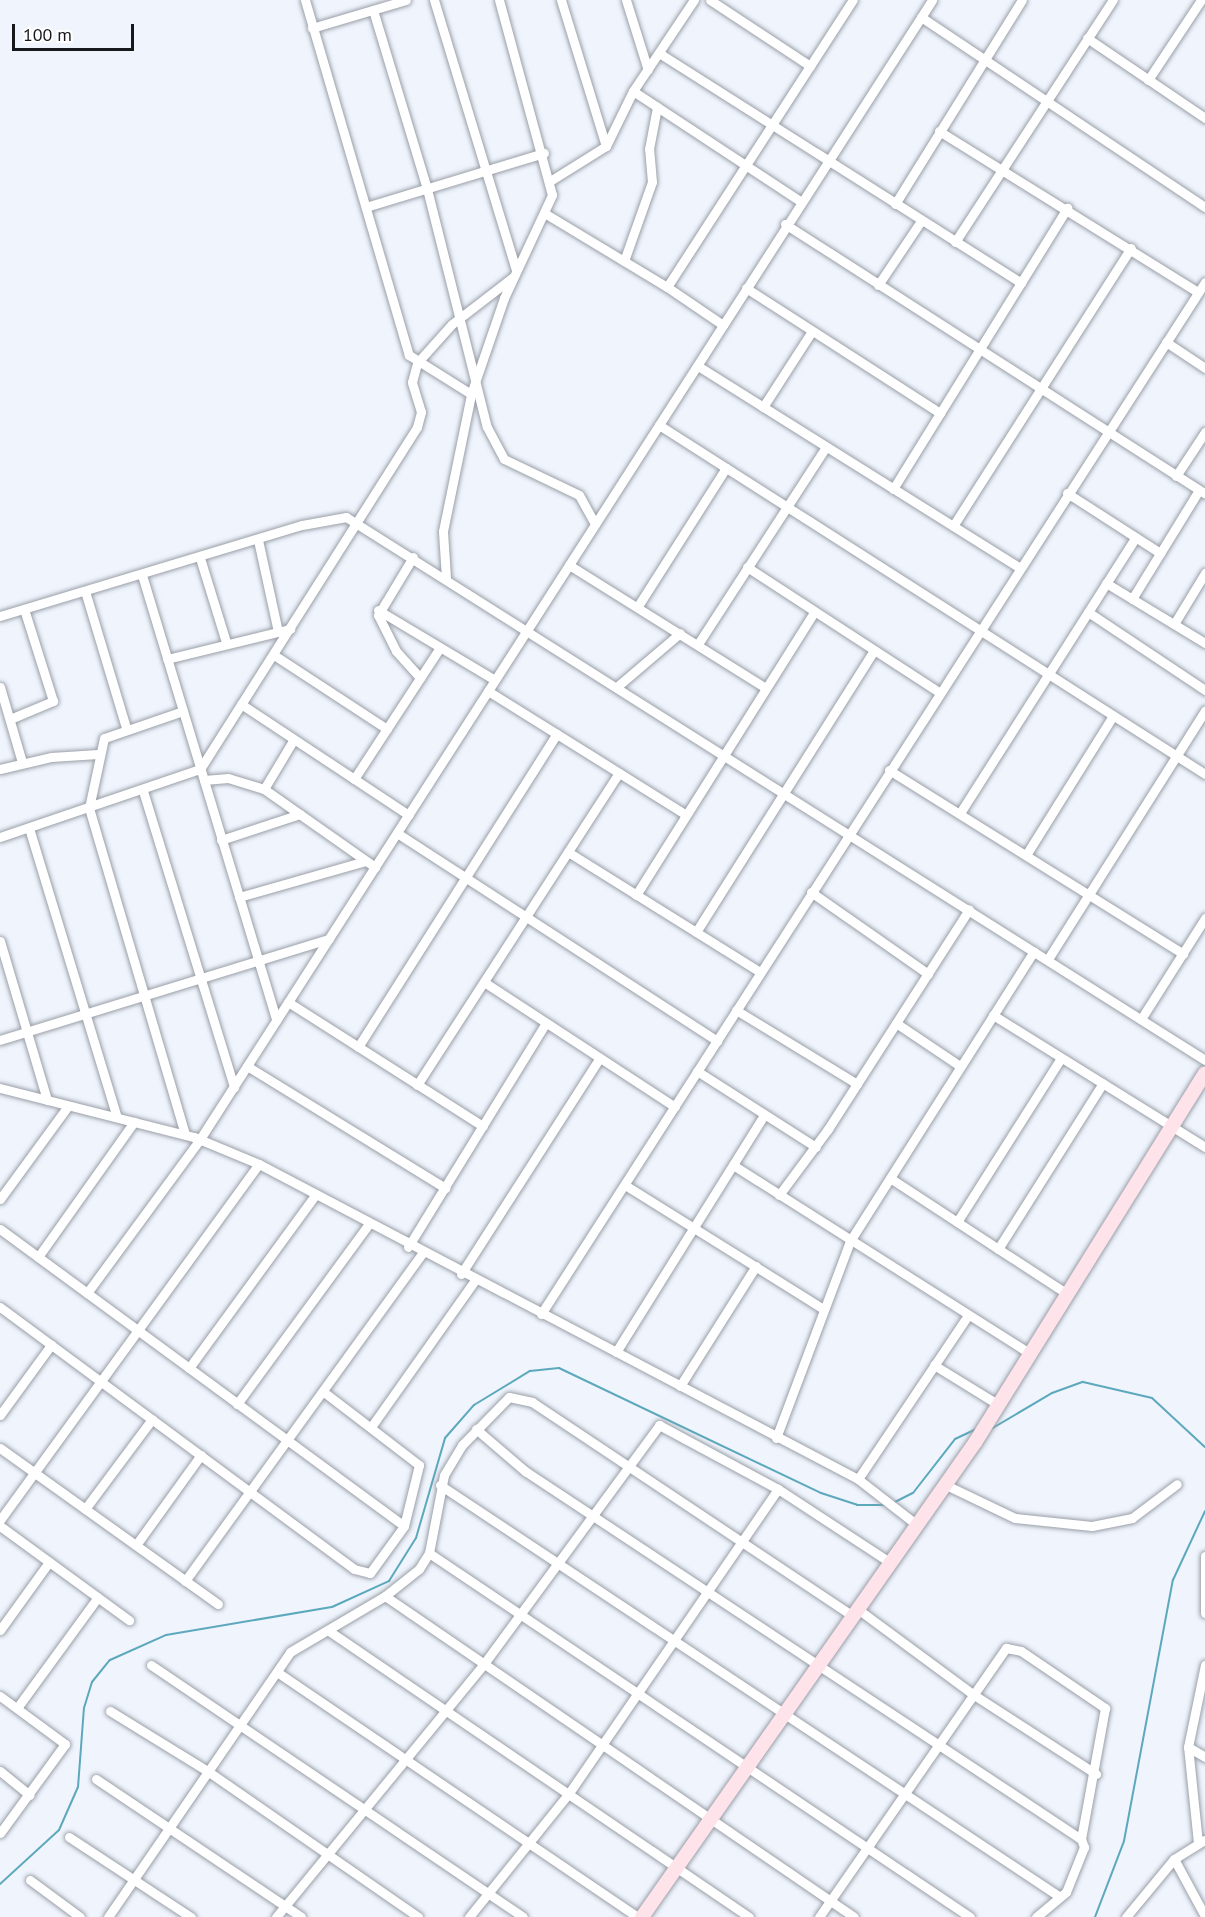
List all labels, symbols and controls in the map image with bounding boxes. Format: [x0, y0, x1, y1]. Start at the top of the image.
scale bar [15, 12, 136, 50]
text: 100 m [23, 23, 72, 46]

